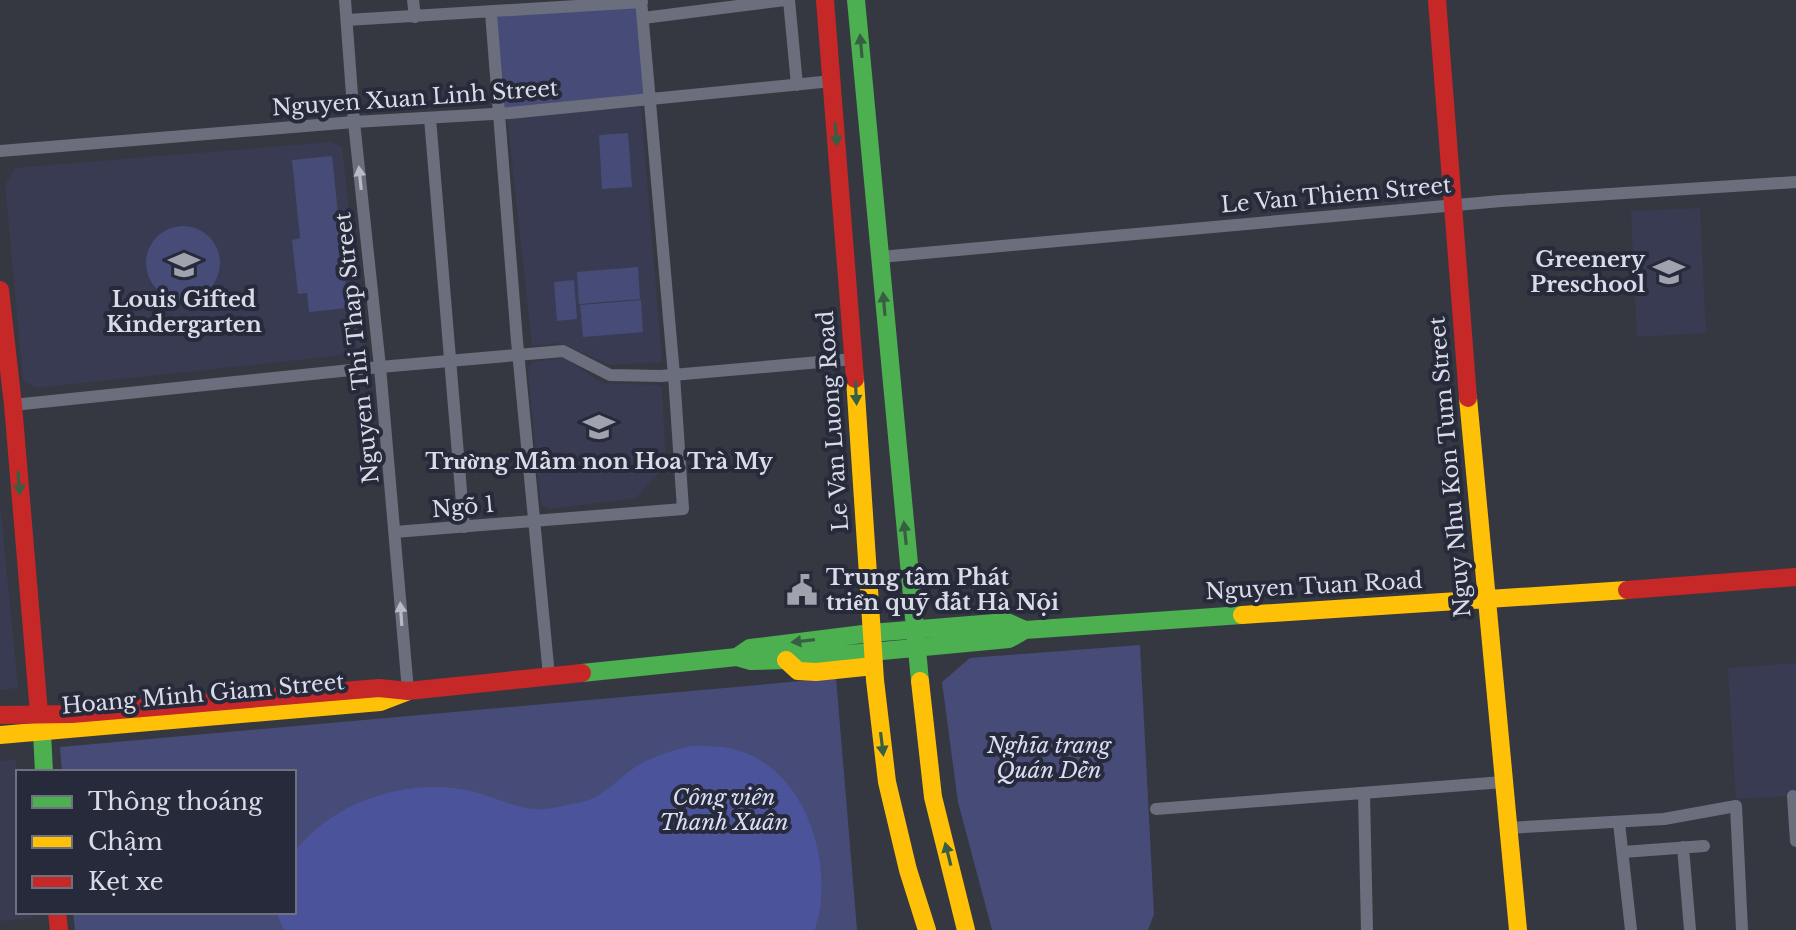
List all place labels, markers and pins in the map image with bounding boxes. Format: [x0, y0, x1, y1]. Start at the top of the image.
place label: Greenery Preschool [1530, 246, 1646, 298]
school or university icon: Louis Gifted Kindergarten [167, 248, 201, 282]
school or university icon: Greenery Preschool [1652, 255, 1686, 289]
place label: Louis Gifted Kindergarten [106, 286, 262, 338]
school or university icon: Trường Mầm non Hoa Trà My [582, 410, 616, 444]
place label: Trường Mầm non Hoa Trà My [425, 448, 774, 475]
place label: Trung tâm Phát triển quỹ đất Hà Nội [826, 564, 1059, 616]
public building icon: Trung tâm Phát triển quỹ đất Hà Nội [785, 573, 819, 607]

